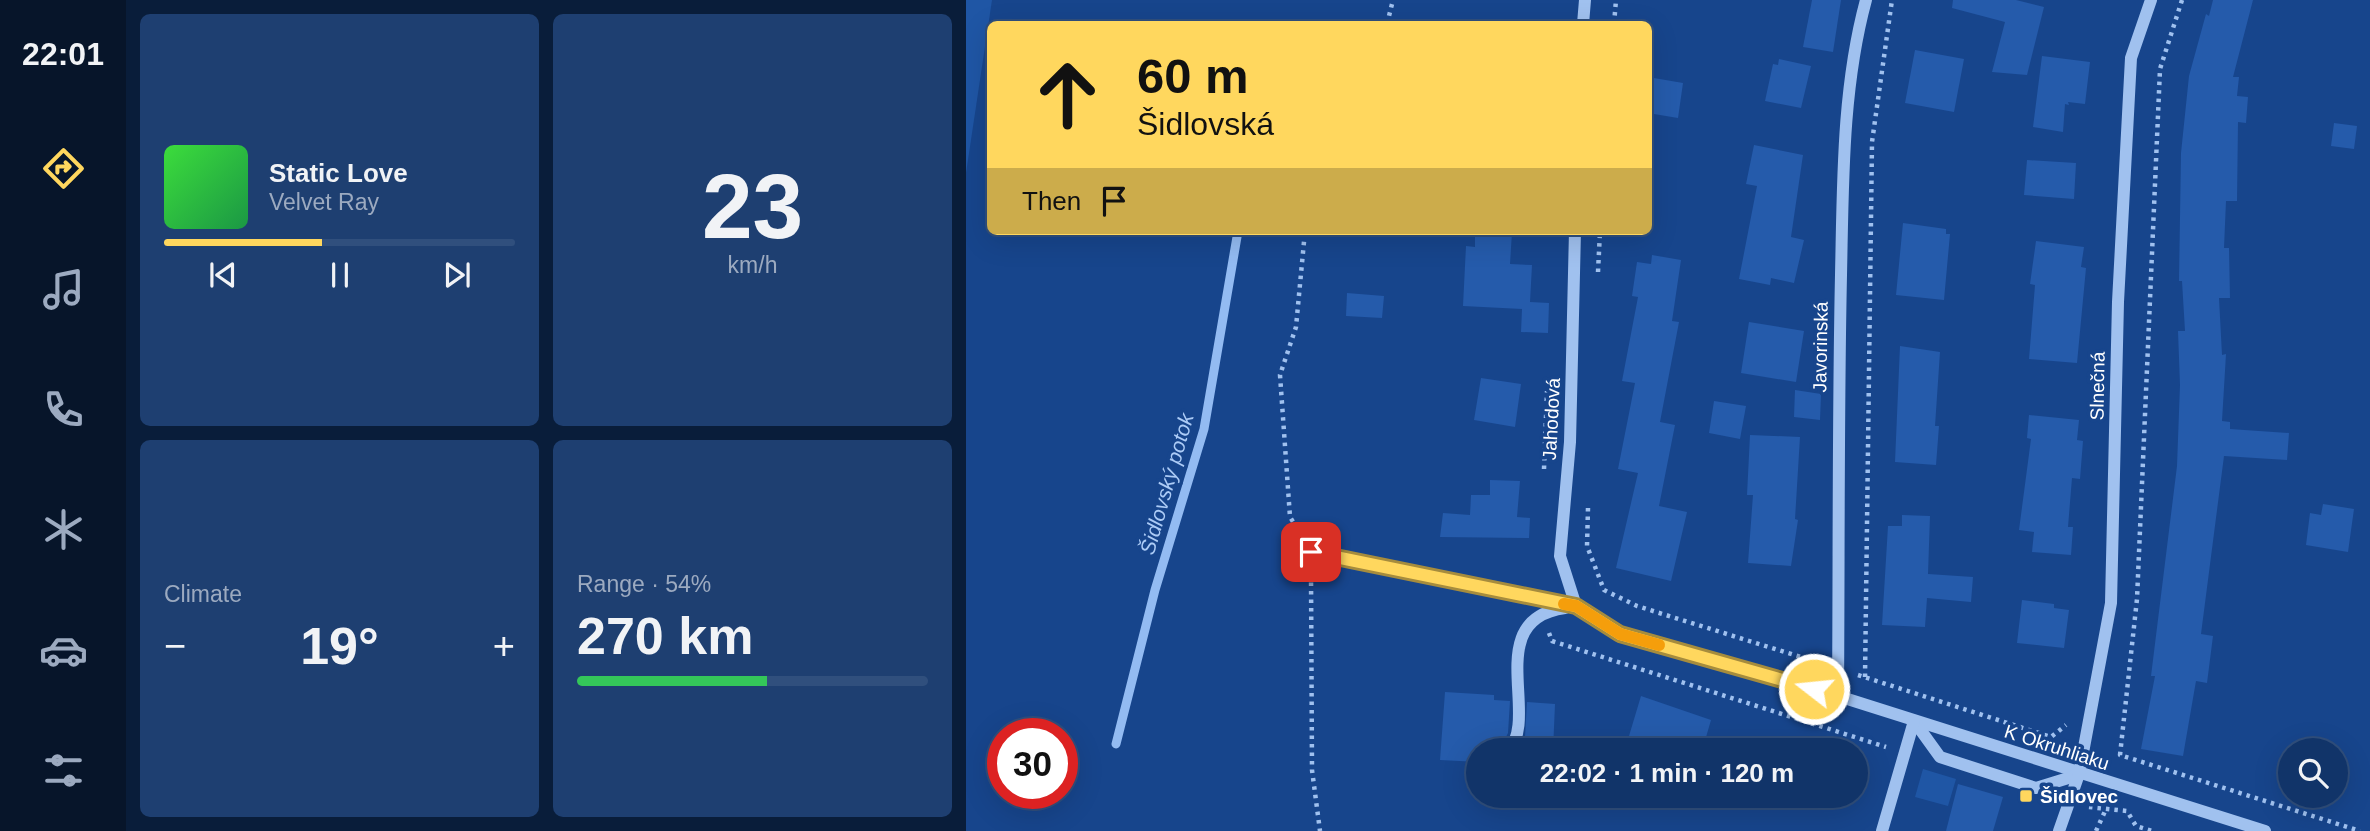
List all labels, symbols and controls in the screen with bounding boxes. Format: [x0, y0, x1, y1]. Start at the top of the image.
text: 22:01 [22, 36, 104, 72]
icon: ahead [1022, 49, 1113, 140]
text: 60 m [1137, 49, 1249, 103]
text: Šidlovská [1137, 106, 1274, 142]
icon: directions [39, 144, 88, 193]
text: 23 [702, 156, 803, 257]
text: Static Love [269, 158, 408, 188]
icon: arrive [1095, 182, 1133, 220]
text: Then [1022, 186, 1081, 216]
text: Velvet Ray [269, 189, 379, 215]
text: km/h [728, 252, 777, 278]
icon: previous [204, 256, 242, 294]
icon: pause [321, 256, 359, 294]
icon: next [438, 256, 476, 294]
icon: music [39, 265, 88, 314]
street label: Javorinská [1809, 301, 1832, 393]
street label: Slnečná [2086, 351, 2109, 421]
street label: Jahodová [1539, 377, 1564, 461]
icon: phone [39, 385, 88, 434]
water label: Šidlovský potok [1135, 409, 1198, 557]
icon: climate [39, 505, 88, 554]
pin [1281, 522, 1341, 582]
icon: arrive [1292, 533, 1330, 571]
text: Range · 54% [577, 571, 711, 597]
text: Climate [164, 581, 242, 607]
text: 270 km [577, 607, 753, 665]
text: 19° [300, 617, 379, 675]
text: − [164, 625, 186, 667]
text: + [493, 625, 515, 667]
icon: car [39, 626, 88, 675]
position arrow [1777, 652, 1851, 726]
speed limit sign: 30 [987, 718, 1078, 809]
street label: K Okruhliaku [2002, 721, 2112, 774]
map controls [2278, 738, 2348, 808]
button: search [2278, 738, 2348, 808]
icon: filters [39, 746, 88, 795]
text: 22:02 · 1 min · 120 m [1540, 758, 1794, 788]
place label: Šidlovec [2040, 786, 2119, 807]
marker: Šidlovec [2018, 788, 2034, 804]

